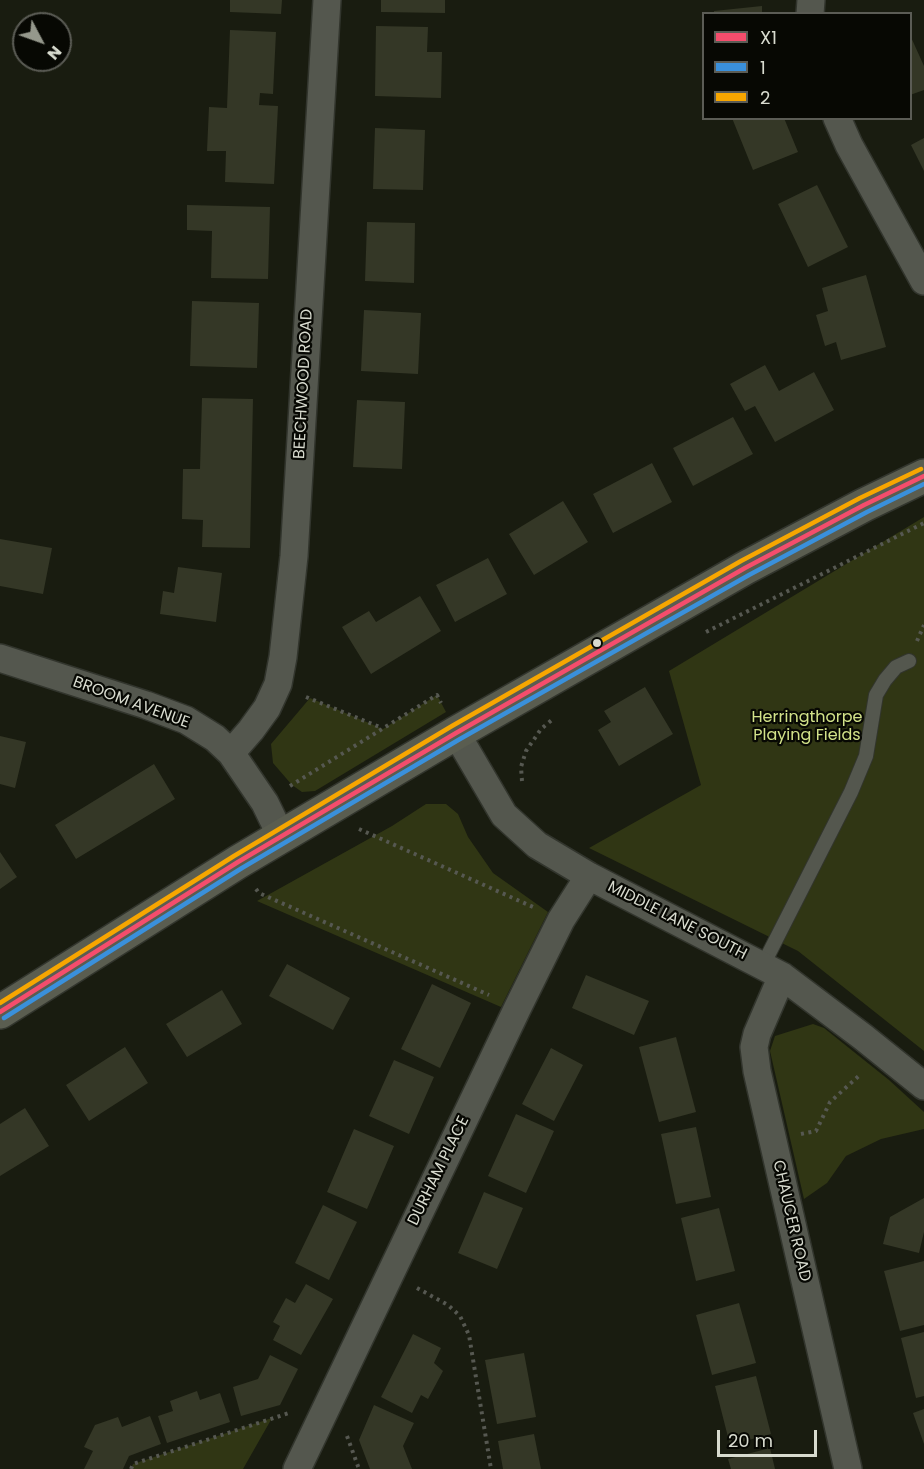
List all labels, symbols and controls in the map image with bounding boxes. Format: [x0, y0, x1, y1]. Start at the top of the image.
north arrow [12, 12, 72, 72]
legend [702, 12, 912, 120]
text: X1 [760, 25, 777, 50]
text: N [42, 41, 67, 65]
text: 1 [760, 55, 766, 80]
text: 2 [760, 85, 770, 110]
street label: BEECHWOOD ROAD [290, 308, 318, 460]
unlabelled marker [591, 637, 603, 649]
street label: BROOM AVENUE [70, 673, 192, 733]
park label: Herringthorpe Playing Fields [752, 708, 862, 746]
street label: MIDDLE LANE SOUTH [604, 878, 750, 964]
street label: DURHAM PLACE [404, 1113, 474, 1229]
street label: CHAUCER ROAD [768, 1158, 814, 1284]
scale bar [720, 1418, 820, 1456]
text: 20 m [728, 1428, 773, 1453]

